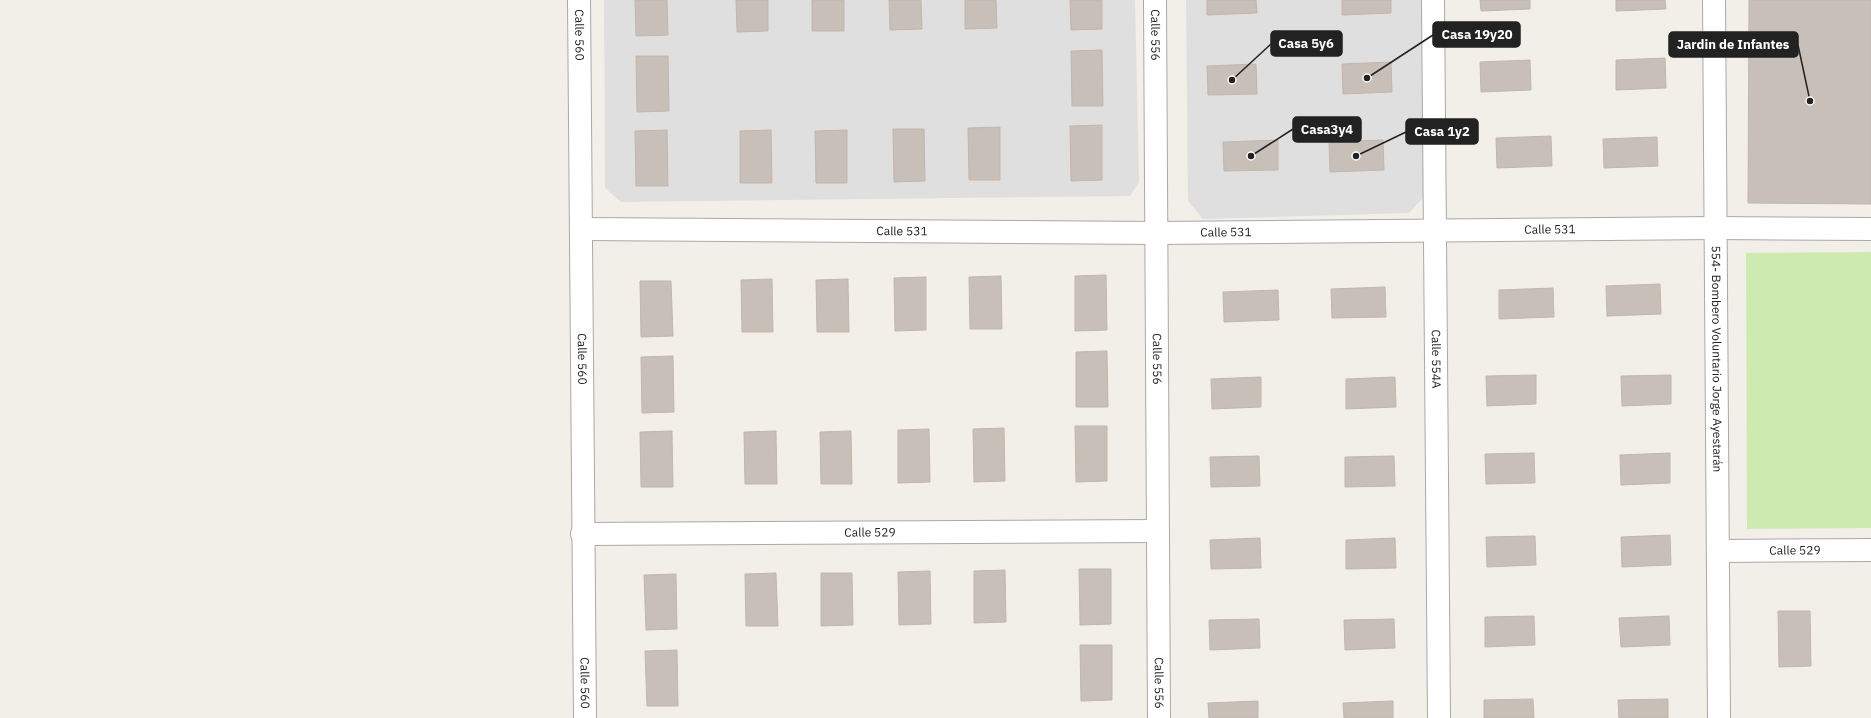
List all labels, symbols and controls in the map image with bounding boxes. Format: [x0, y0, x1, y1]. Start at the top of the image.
street label: Calle 560 [572, 9, 588, 61]
street label: Calle 556 [1148, 9, 1163, 61]
callout: Casa 19y20 [1433, 22, 1520, 47]
text: Casa 19y20 [1441, 26, 1513, 43]
callout: Casa 5y6 [1271, 31, 1342, 56]
callout: Jardin de Infantes [1669, 32, 1798, 57]
text: Casa 5y6 [1278, 35, 1334, 52]
text: Jardin de Infantes [1677, 36, 1790, 53]
callout: Casa3y4 [1293, 117, 1361, 142]
callout: Casa 1y2 [1406, 119, 1478, 144]
text: Casa3y4 [1301, 121, 1353, 138]
text: Casa 1y2 [1414, 123, 1470, 140]
street label: Calle 531 [1524, 221, 1576, 237]
street label: Calle 531 [876, 223, 928, 238]
street label: Calle 531 [1200, 224, 1252, 240]
street label: 554- Bombero Voluntario Jorge Ayestarán [1709, 246, 1725, 472]
street label: Calle 554A [1429, 329, 1444, 389]
street label: Calle 560 [575, 333, 590, 385]
street label: Calle 556 [1150, 333, 1165, 385]
street label: Calle 529 [844, 524, 896, 540]
street label: Calle 529 [1769, 542, 1821, 558]
street label: Calle 560 [577, 657, 593, 709]
street label: Calle 556 [1152, 657, 1167, 709]

